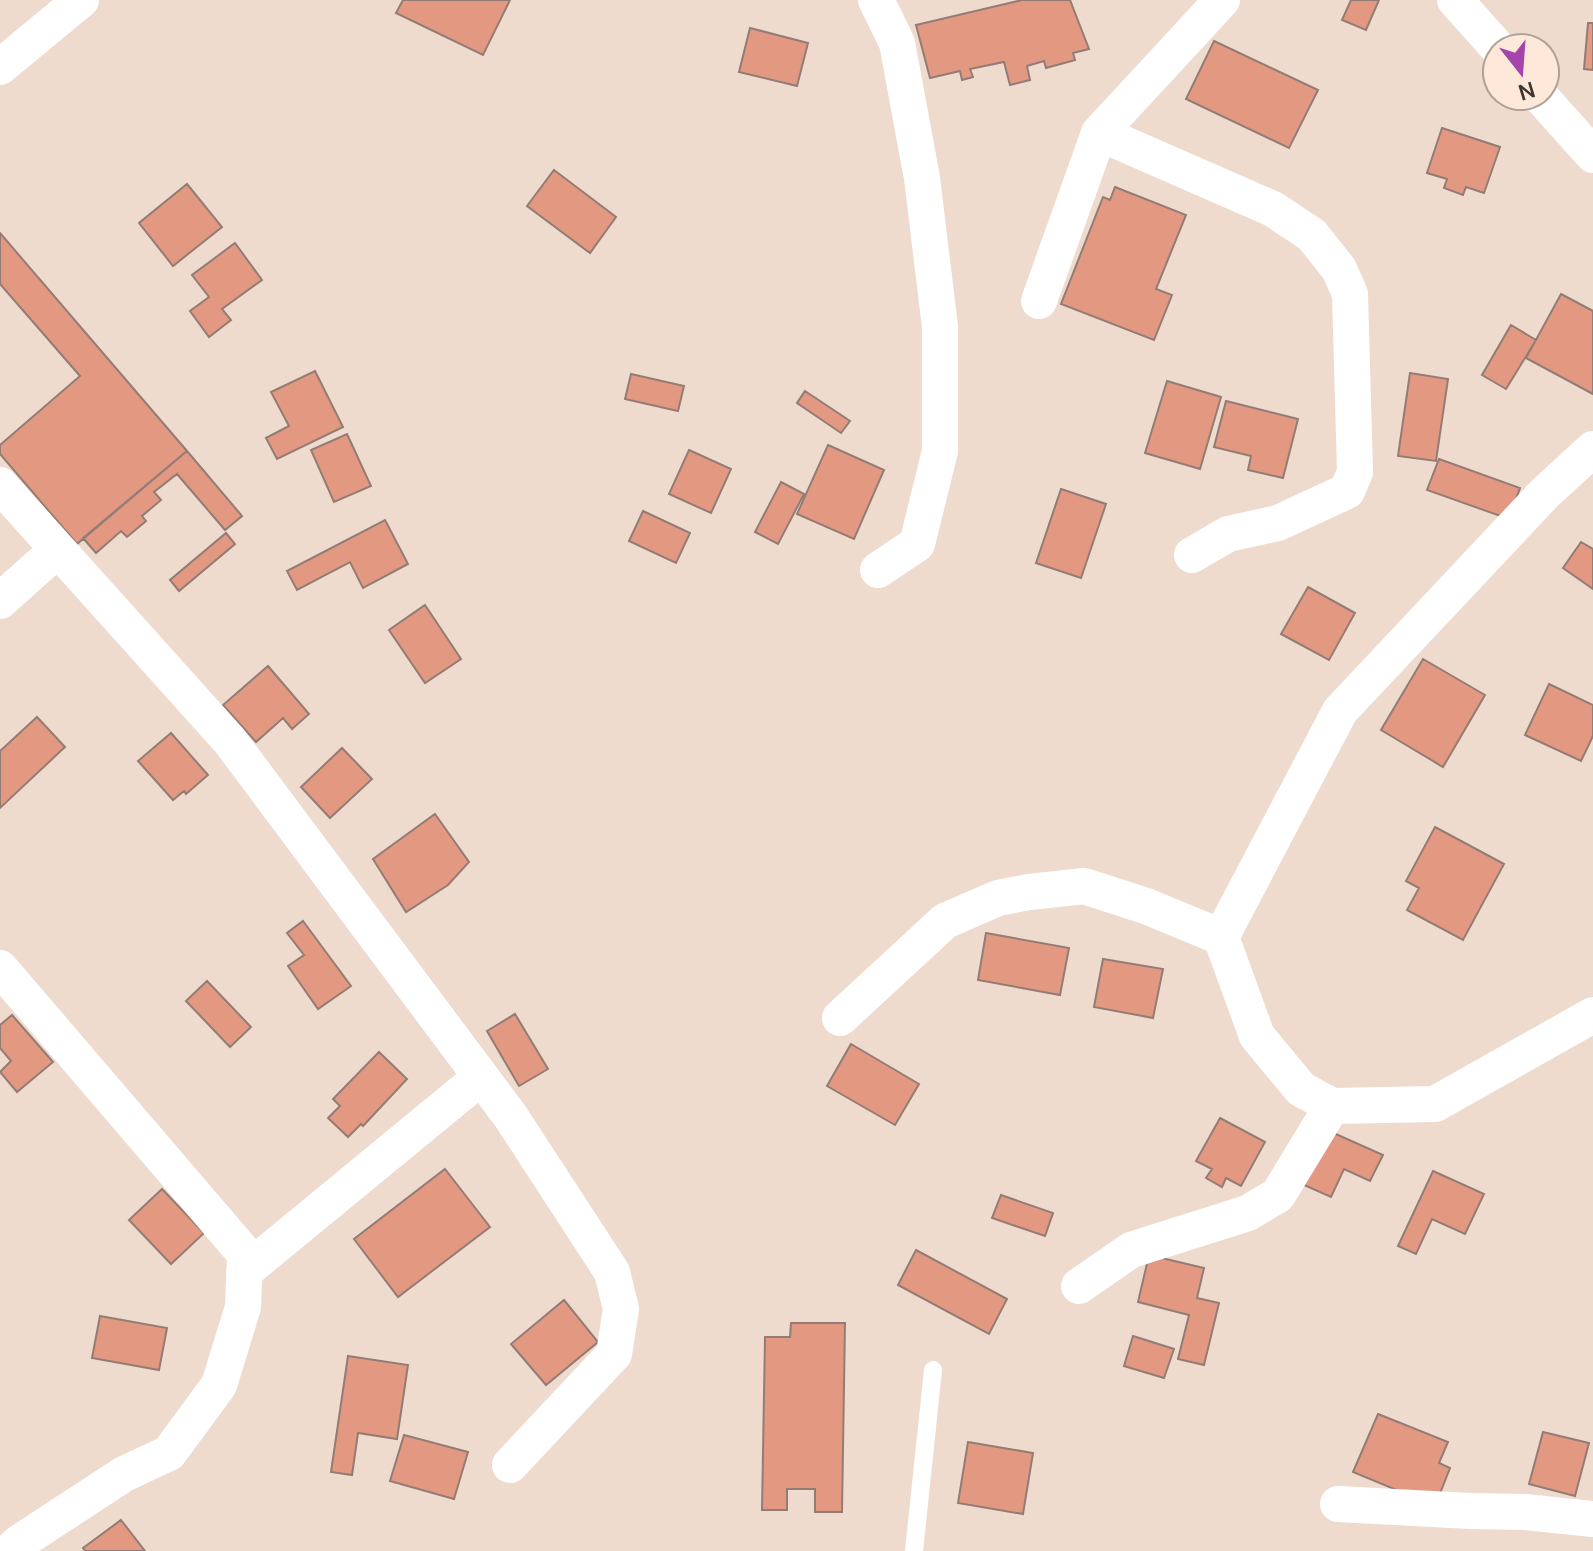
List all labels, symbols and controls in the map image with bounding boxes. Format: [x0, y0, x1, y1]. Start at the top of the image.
north arrow [1481, 32, 1561, 112]
text: N [1515, 74, 1539, 108]

